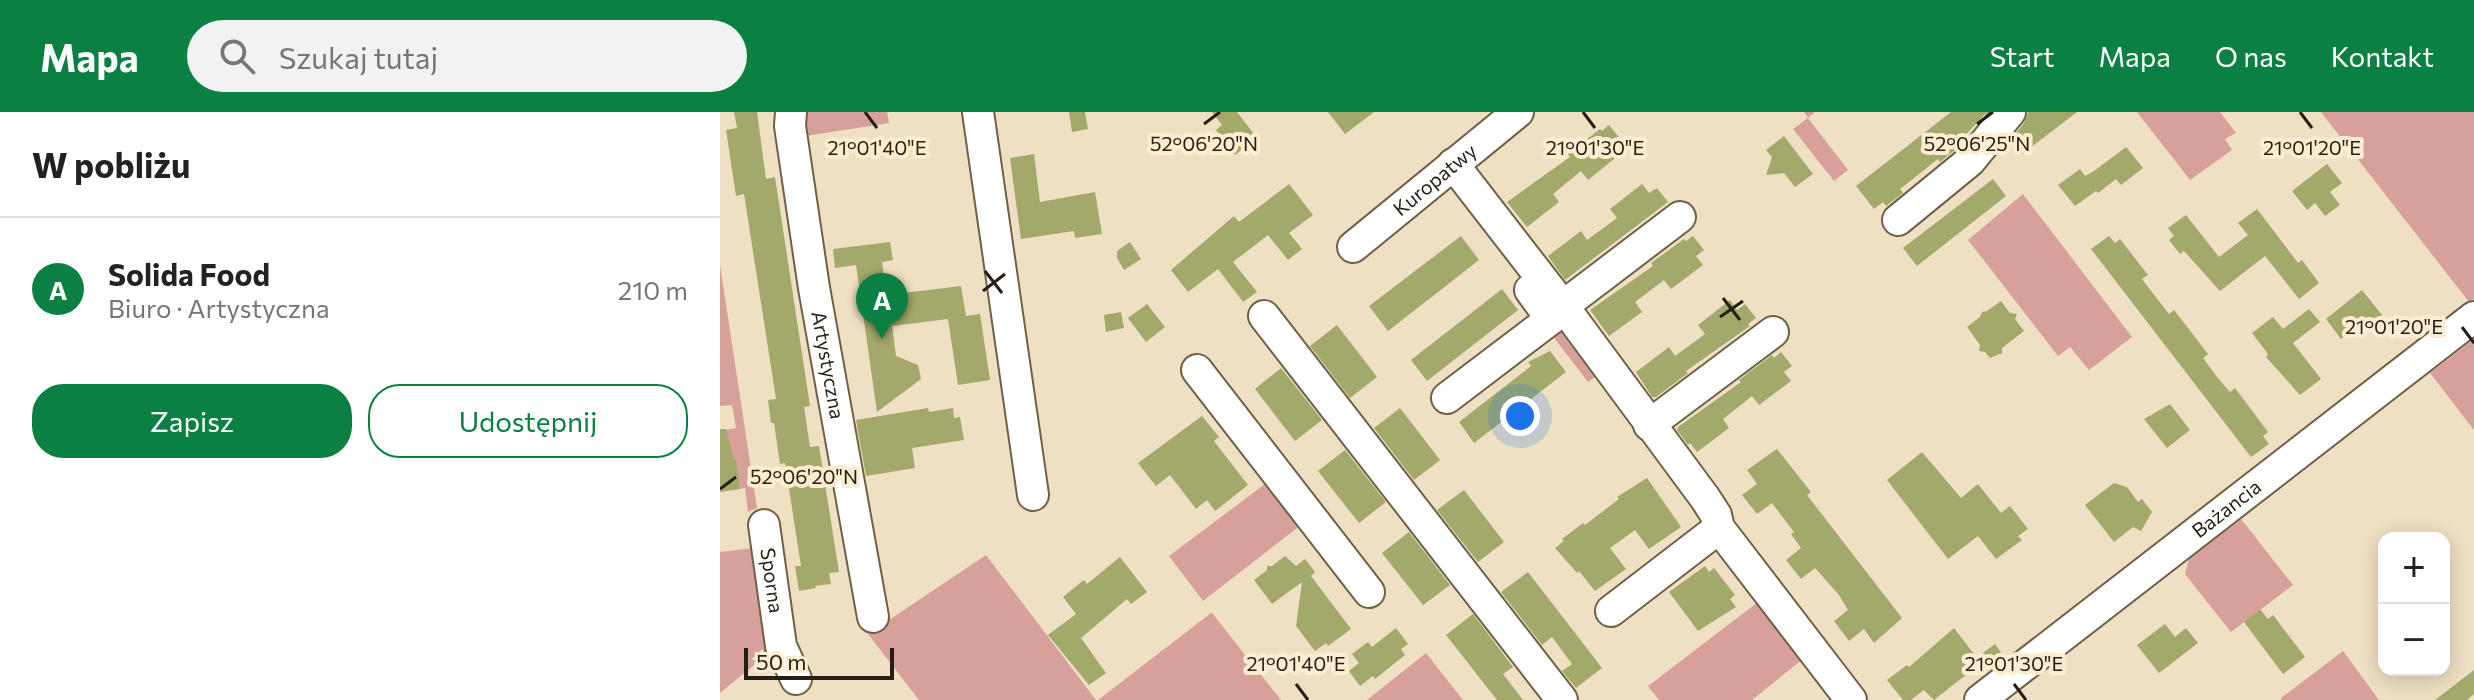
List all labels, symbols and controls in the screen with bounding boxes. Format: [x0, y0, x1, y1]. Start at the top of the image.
search box [187, 20, 747, 92]
text: Mapa [40, 33, 139, 80]
icon: search [215, 34, 259, 78]
text: Szukaj tutaj [279, 38, 438, 75]
text: Start [1990, 39, 2055, 73]
text: Mapa [2099, 39, 2171, 73]
text: O nas [2215, 39, 2287, 73]
text: Kontakt [2331, 39, 2434, 73]
text: 52°06'20"N [1150, 131, 1258, 155]
text: 52°06'25"N [1924, 131, 2030, 155]
text: 21°01'40"E [827, 135, 927, 159]
text: 21°01'30"E [1546, 135, 1644, 159]
text: 21°01'20"E [2263, 135, 2361, 159]
street label: Kuropatwy [1388, 138, 1481, 220]
text: W pobliżu [32, 143, 190, 185]
text: Solida Food [108, 255, 270, 292]
pin: A [856, 273, 908, 339]
text: A [49, 274, 67, 305]
text: 210 m [618, 274, 688, 305]
text: Biuro · Artystyczna [108, 292, 330, 323]
street label: Artystyczna [807, 309, 850, 421]
text: 21°01'20"E [2345, 314, 2443, 338]
button: Zapisz [32, 384, 352, 458]
button: Udostępnij [368, 384, 688, 458]
your location [1500, 396, 1540, 436]
text: 52°06'20"N [750, 464, 858, 488]
street label: Bażancia [2187, 474, 2265, 542]
map controls [2378, 532, 2450, 676]
button: + [2378, 532, 2450, 604]
street label: Sporna [756, 546, 789, 614]
button: − [2378, 604, 2450, 676]
scale bar [744, 644, 894, 680]
text: 50 m [756, 648, 806, 675]
text: 21°01'40"E [1246, 651, 1346, 675]
text: 21°01'30"E [1965, 651, 2063, 675]

